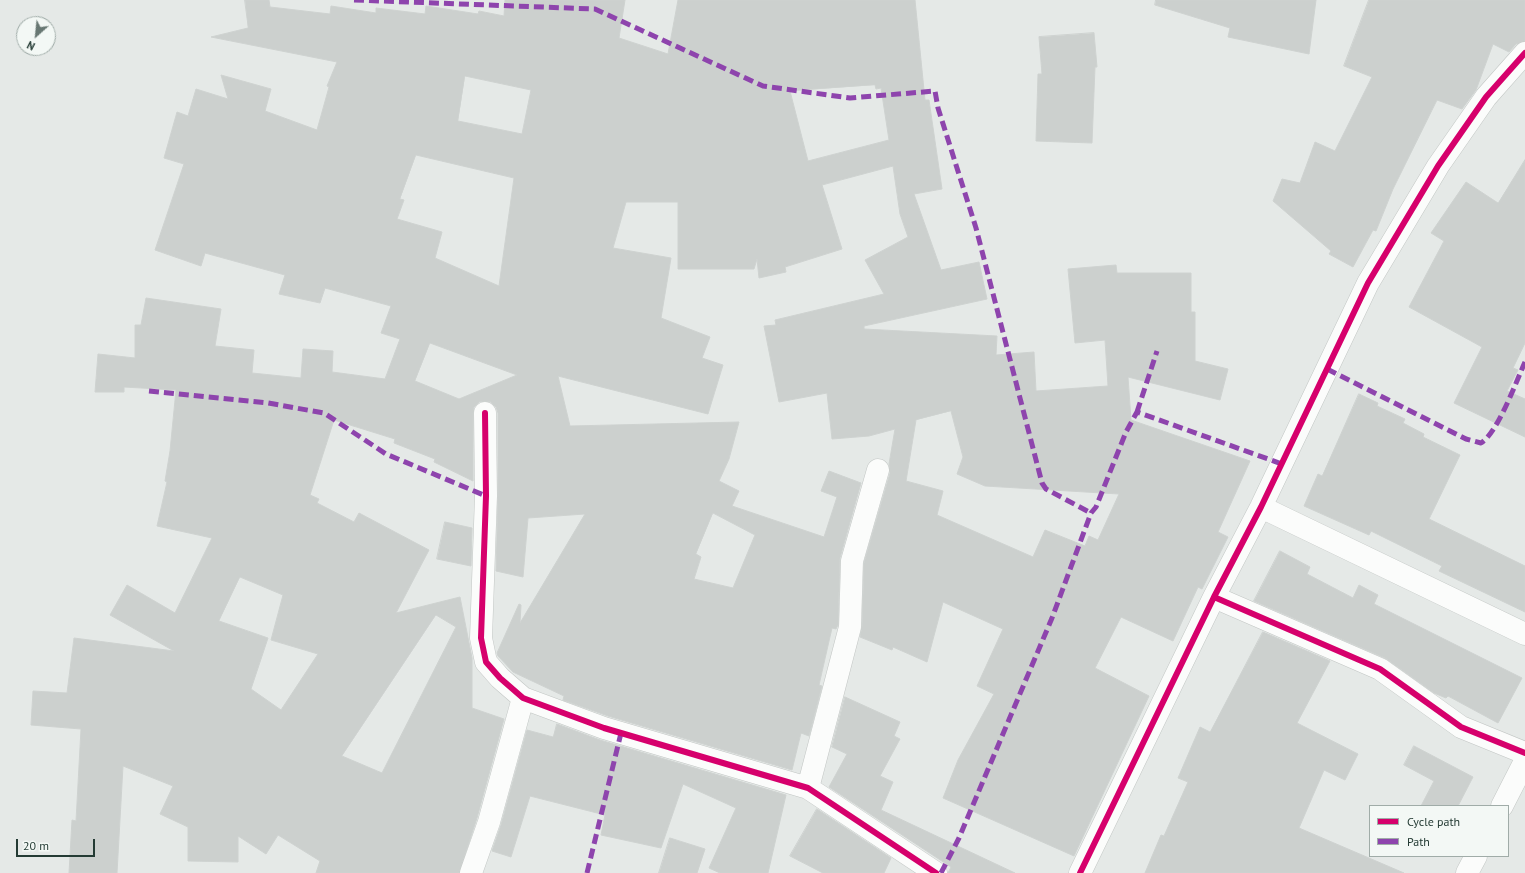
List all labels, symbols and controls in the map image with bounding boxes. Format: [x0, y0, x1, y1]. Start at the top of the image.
north arrow [16, 16, 56, 56]
text: N [25, 38, 37, 54]
legend [1369, 805, 1509, 857]
text: Cycle path [1407, 814, 1460, 829]
scale bar [18, 831, 97, 857]
text: Path [1407, 834, 1430, 849]
text: 20 m [23, 838, 49, 853]

